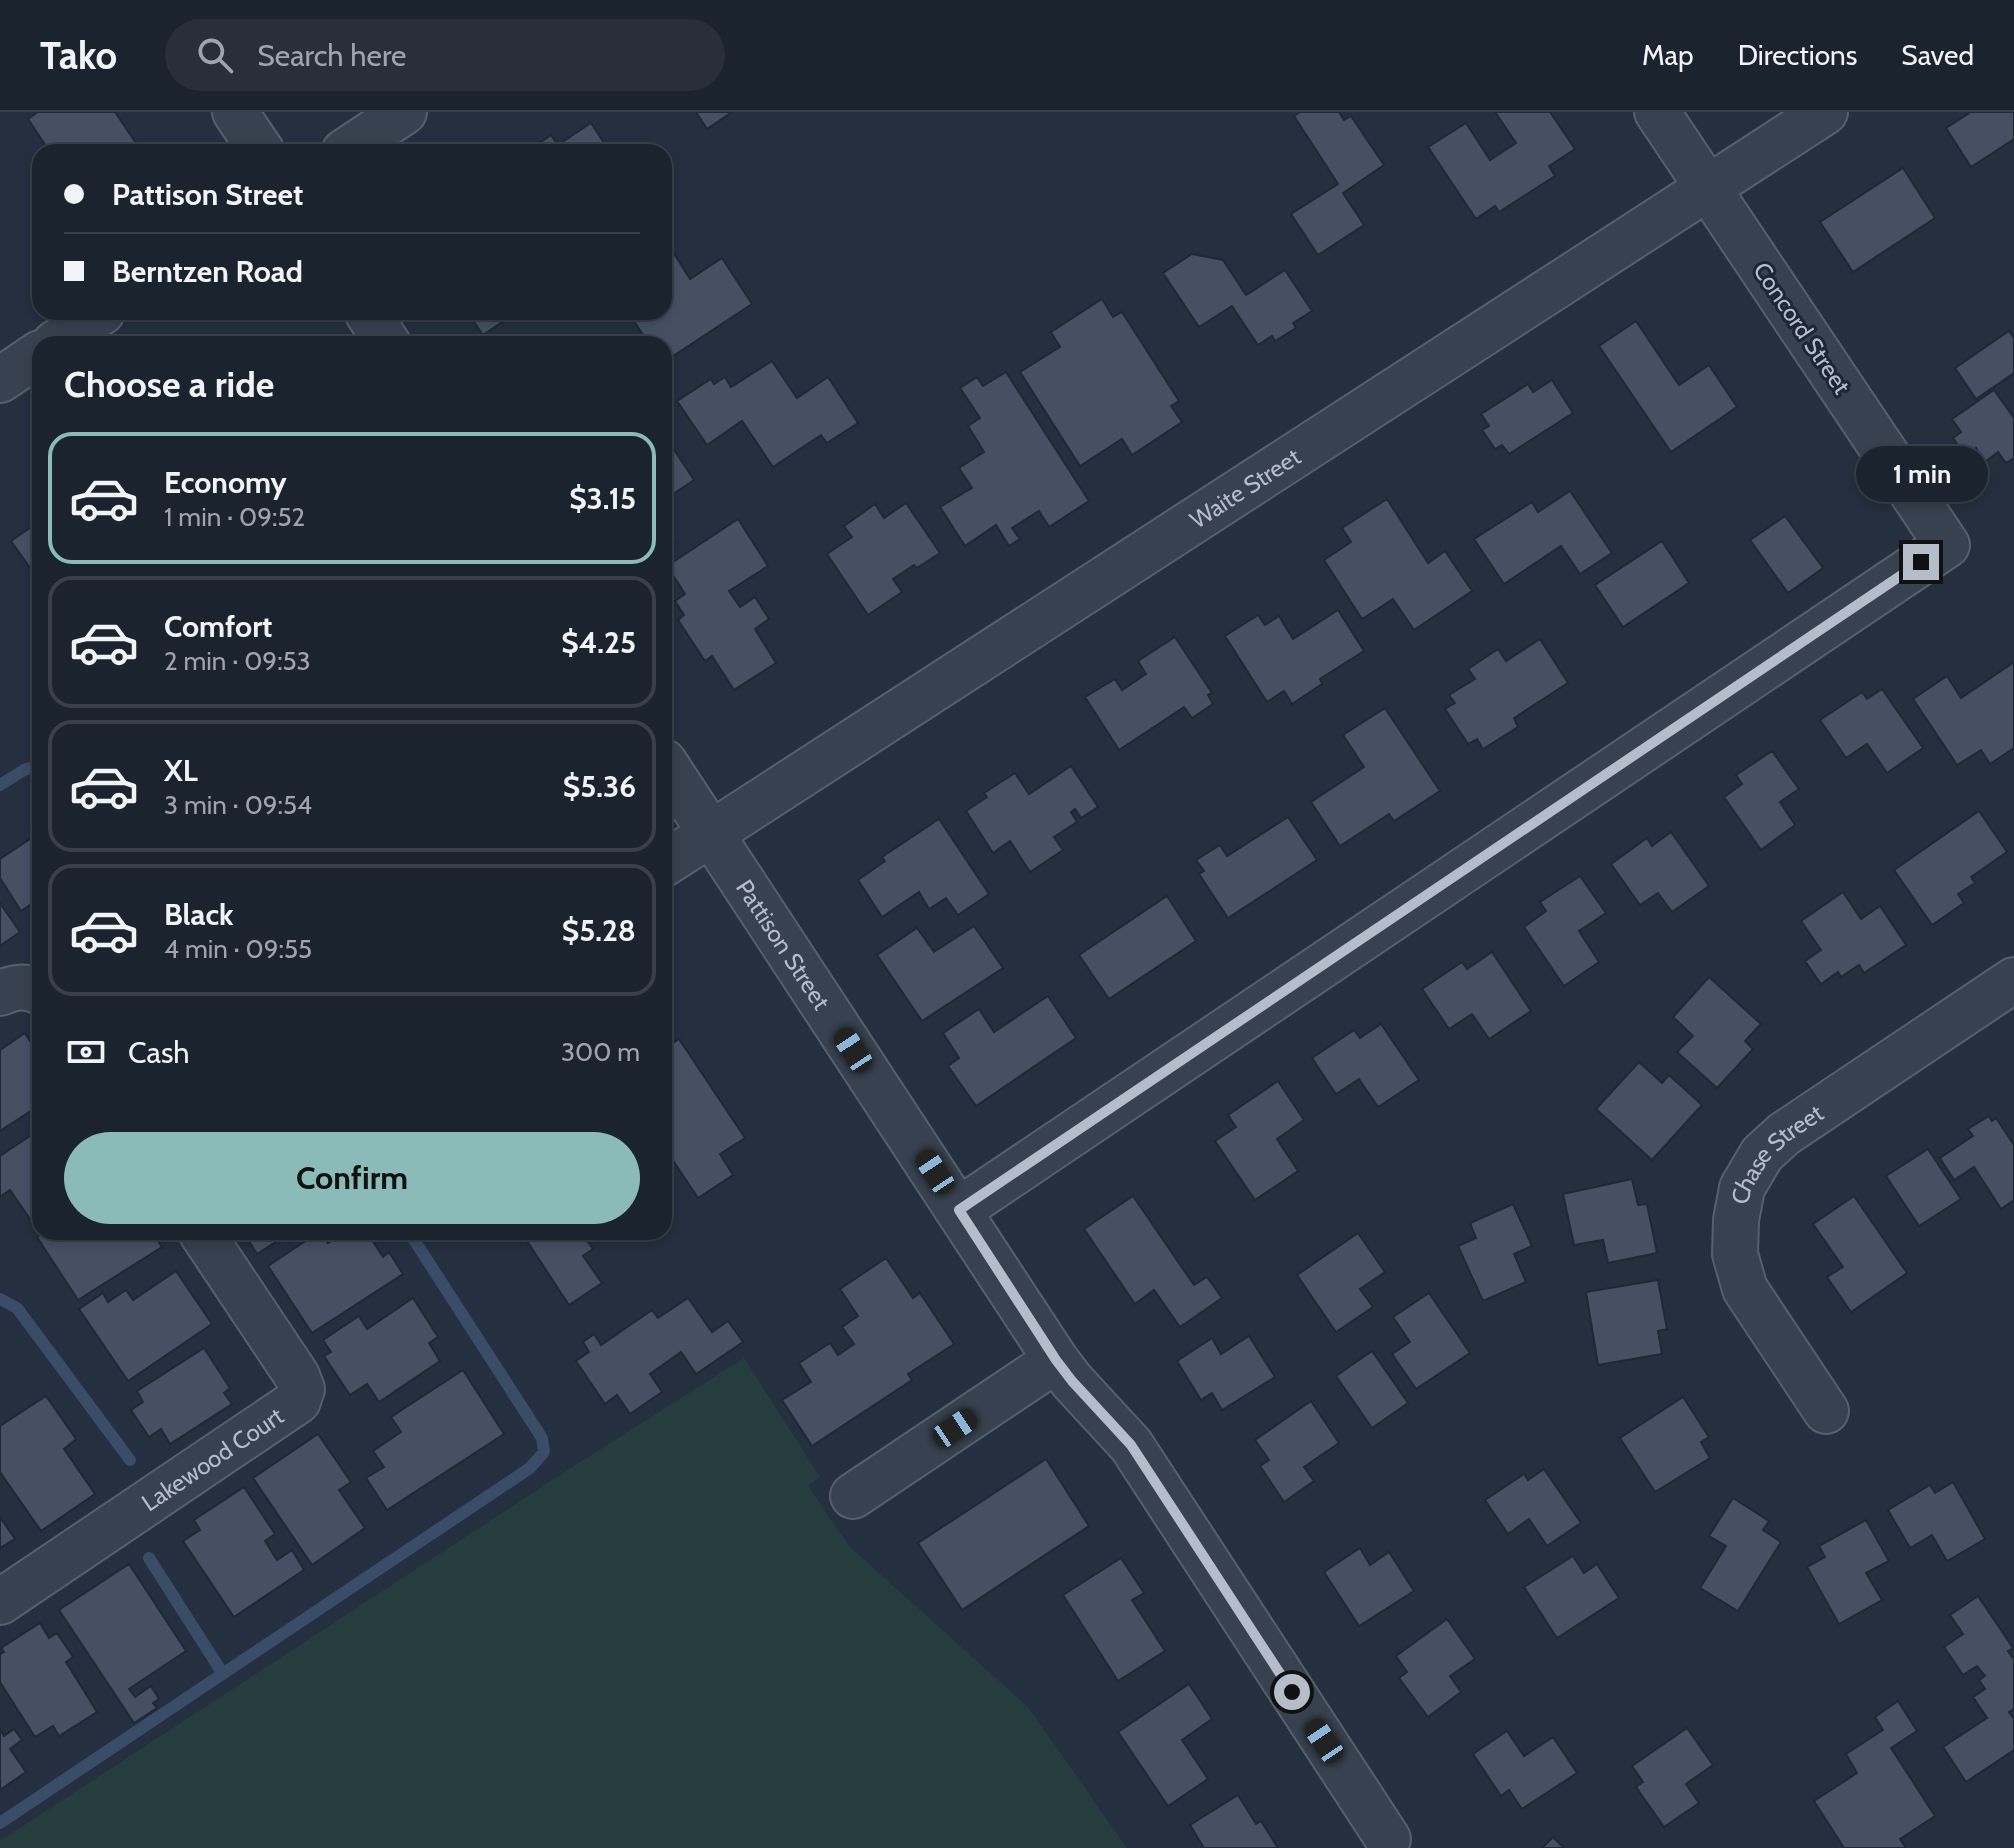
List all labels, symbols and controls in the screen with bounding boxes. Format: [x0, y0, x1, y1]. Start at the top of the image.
search box [165, 19, 725, 91]
text: Tako [40, 32, 117, 79]
icon: search [193, 33, 237, 77]
text: Search here [257, 37, 406, 74]
text: Map [1642, 38, 1694, 72]
text: Directions [1738, 38, 1857, 72]
text: Saved [1901, 38, 1974, 72]
text: Pattison Street [112, 176, 303, 213]
text: Berntzen Road [112, 253, 303, 290]
street label: Concord Street [1747, 257, 1857, 399]
text: Choose a ride [64, 362, 274, 406]
street label: Waite Street [1184, 441, 1305, 534]
callout: 1 min [1855, 446, 1987, 502]
text: 1 min [1893, 458, 1951, 490]
icon: car [68, 462, 140, 534]
text: Economy [164, 464, 287, 501]
text: $3.15 [569, 480, 636, 517]
text: 1 min · 09:52 [164, 501, 305, 533]
route end [1903, 544, 1939, 580]
icon: car [68, 606, 140, 678]
text: Comfort [164, 608, 272, 645]
text: $4.25 [561, 624, 636, 661]
text: 2 min · 09:53 [164, 645, 311, 677]
icon: car [68, 750, 140, 822]
text: XL [164, 752, 198, 789]
text: $5.36 [563, 768, 636, 805]
text: 3 min · 09:54 [164, 789, 312, 821]
street label: Pattison Street [730, 874, 837, 1015]
icon: car [68, 894, 140, 966]
text: Black [164, 896, 234, 933]
text: $5.28 [562, 912, 636, 949]
text: 4 min · 09:55 [164, 933, 312, 965]
car [830, 1023, 876, 1077]
icon: cash [64, 1030, 108, 1074]
text: Cash [128, 1034, 190, 1071]
text: 300 m [561, 1036, 640, 1068]
street label: Chase Street [1725, 1098, 1828, 1206]
button: Confirm [64, 1132, 640, 1224]
car [912, 1145, 958, 1199]
street label: Lakewood Court [136, 1401, 289, 1517]
car [928, 1405, 982, 1451]
route start [1274, 1674, 1310, 1710]
car [1301, 1714, 1347, 1768]

